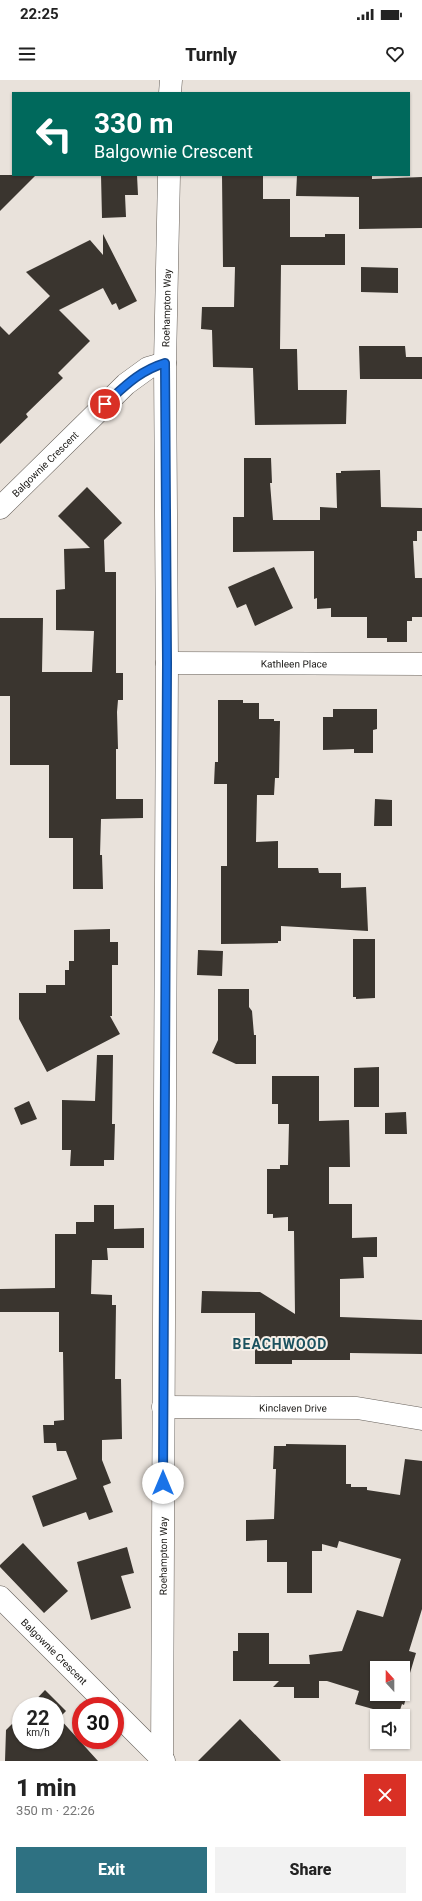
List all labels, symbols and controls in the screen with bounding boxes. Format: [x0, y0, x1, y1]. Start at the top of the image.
text: 22:25 [20, 5, 59, 23]
icon: menu [16, 43, 38, 65]
icon: heart [384, 43, 406, 65]
text: Turnly [185, 44, 237, 65]
text: 330 m [94, 107, 173, 140]
icon: left [28, 108, 80, 160]
text: Balgownie Crescent [94, 141, 253, 162]
street label: Roehampton Way [160, 269, 173, 347]
pin [88, 387, 122, 421]
icon: arrive [94, 393, 116, 415]
street label: Balgownie Crescent [10, 429, 81, 499]
street label: Kathleen Place [261, 658, 327, 670]
district label: BEACHWOOD [233, 1336, 327, 1352]
street label: Kinclaven Drive [259, 1402, 327, 1414]
position arrow [142, 1462, 184, 1504]
street label: Roehampton Way [158, 1517, 169, 1595]
street label: Balgownie Crescent [19, 1617, 89, 1687]
north arrow [370, 1661, 410, 1701]
map controls [370, 1661, 410, 1749]
speed limit sign: 30 [72, 1697, 124, 1749]
text: 22 [27, 1706, 49, 1730]
button: sound [370, 1709, 410, 1749]
text: km/h [26, 1727, 50, 1738]
text: 1 min [16, 1774, 77, 1802]
button: close [364, 1774, 406, 1816]
text: 350 m · 22:26 [16, 1803, 95, 1818]
button: Exit [16, 1847, 207, 1893]
button: Share [215, 1847, 406, 1893]

